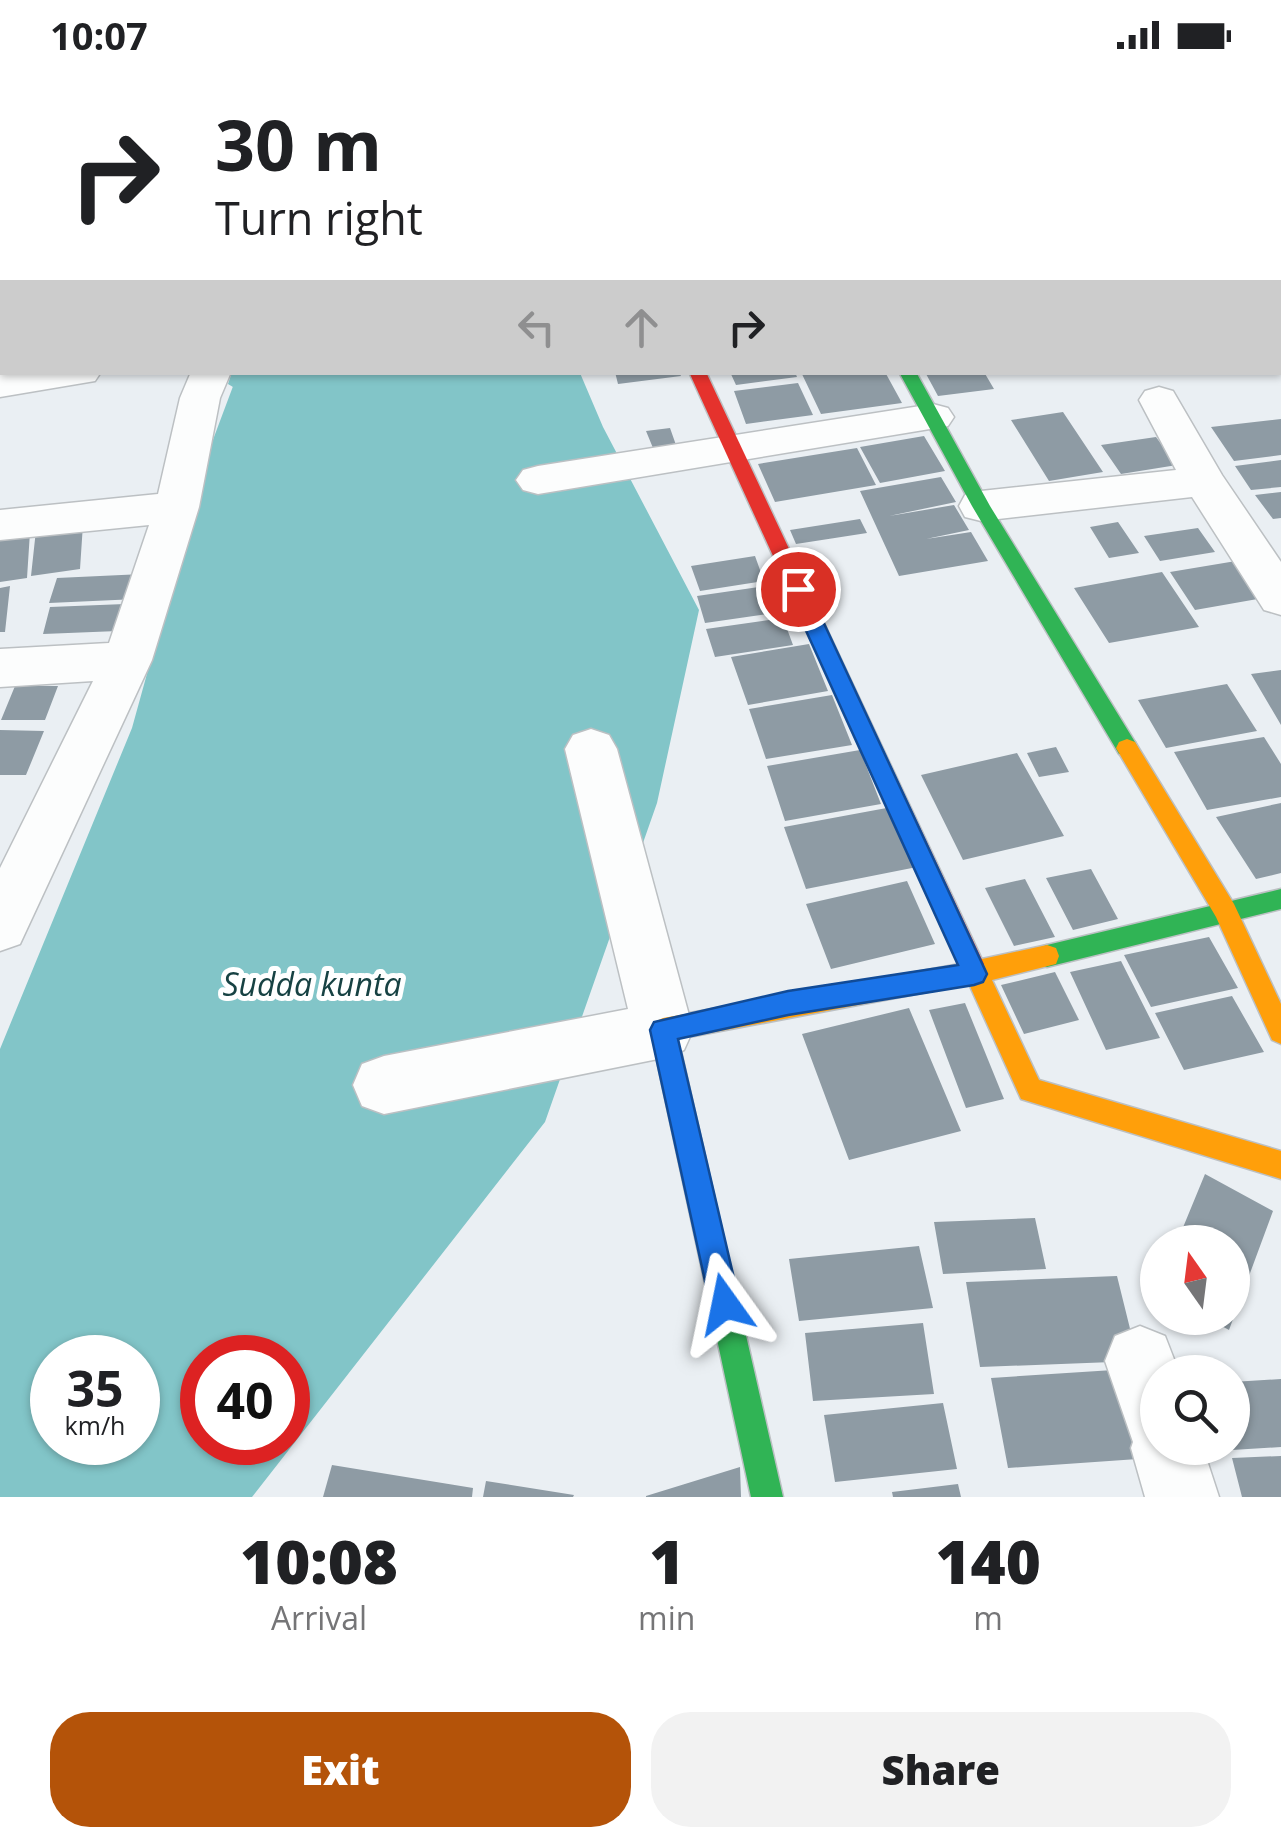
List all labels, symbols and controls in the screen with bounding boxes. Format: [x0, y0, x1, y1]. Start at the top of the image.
text: 10:07 [50, 9, 148, 61]
text: 30 m [215, 96, 382, 192]
icon: right [50, 110, 180, 240]
text: Turn right [215, 187, 423, 248]
icon: left [509, 300, 564, 355]
icon: ahead [614, 300, 669, 355]
icon: right [719, 300, 774, 355]
pin [756, 547, 841, 632]
icon: arrive [771, 562, 826, 617]
water label: Sudda kunta [222, 962, 402, 1005]
north arrow [1140, 1225, 1250, 1335]
map controls [1140, 1225, 1250, 1465]
position arrow [673, 1252, 777, 1356]
speed limit sign: 40 [180, 1335, 310, 1465]
text: 35 [66, 1354, 124, 1422]
button: search [1140, 1355, 1250, 1465]
text: km/h [65, 1408, 125, 1442]
text: 10:08 [240, 1520, 398, 1602]
text: 1 [649, 1520, 684, 1602]
text: 140 [935, 1520, 1041, 1602]
text: Arrival [271, 1596, 367, 1639]
text: min [638, 1596, 695, 1639]
text: m [973, 1596, 1003, 1639]
button: Exit [50, 1712, 631, 1827]
button: Share [651, 1712, 1231, 1827]

